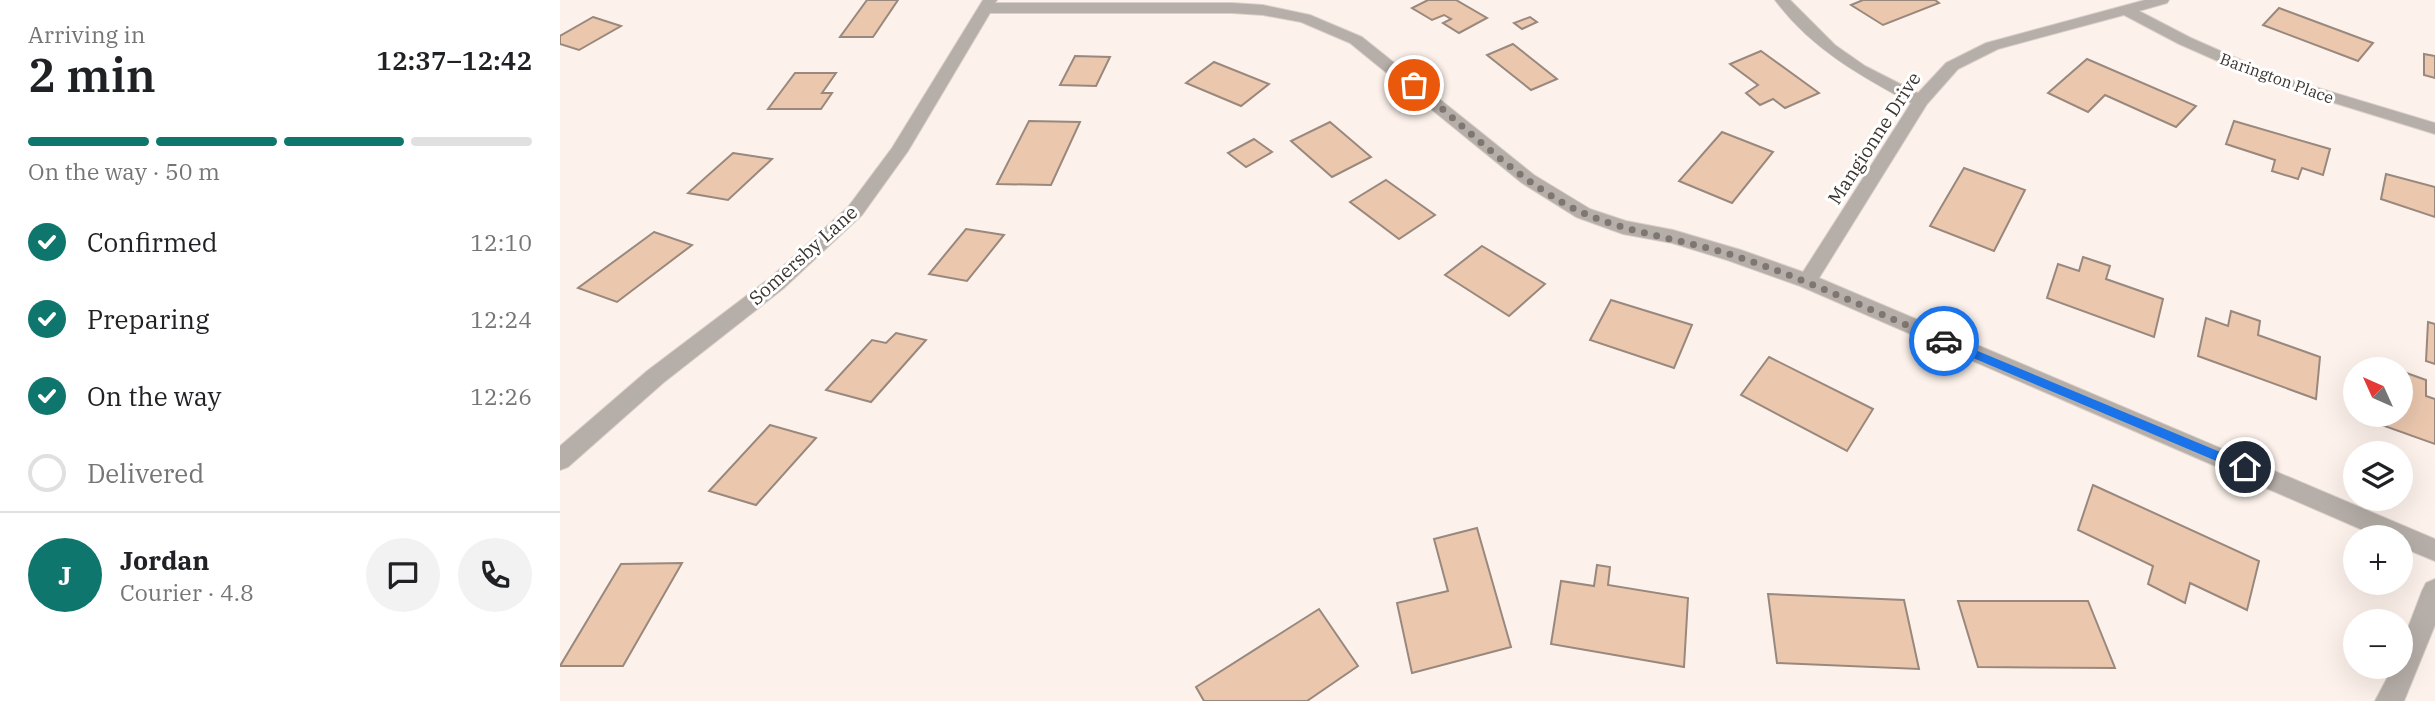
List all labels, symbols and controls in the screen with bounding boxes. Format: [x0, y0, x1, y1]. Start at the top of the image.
text: Arriving in [28, 19, 145, 49]
text: 12:37–12:42 [376, 43, 532, 77]
text: 2 min [28, 45, 156, 105]
street label: Barington Place [2218, 48, 2336, 108]
pin [1384, 55, 1444, 115]
icon: bag [1395, 66, 1433, 104]
street label: Mangionne Drive [1822, 67, 1926, 209]
text: On the way · 50 m [28, 156, 220, 186]
street label: Somersby Lane [744, 200, 862, 310]
icon: check [28, 223, 66, 261]
text: Confirmed [87, 225, 218, 259]
text: 12:10 [470, 227, 532, 257]
icon: check [28, 300, 66, 338]
text: Preparing [87, 302, 209, 336]
text: 12:24 [470, 304, 532, 334]
courier [1909, 306, 1979, 376]
icon: car [1925, 322, 1963, 360]
north arrow [2343, 357, 2413, 427]
map controls [2343, 357, 2413, 679]
icon: check [28, 377, 66, 415]
text: On the way [87, 379, 221, 413]
text: 12:26 [470, 381, 532, 411]
pin [2215, 437, 2275, 497]
button: layers [2343, 441, 2413, 511]
icon: home [2226, 448, 2264, 486]
text: Delivered [87, 456, 204, 490]
button: + [2343, 525, 2413, 595]
button: chat [366, 538, 440, 612]
button: phone [458, 538, 532, 612]
text: Jordan [120, 543, 210, 577]
text: J [58, 558, 72, 592]
text: Courier · 4.8 [120, 577, 254, 607]
button: − [2343, 609, 2413, 679]

